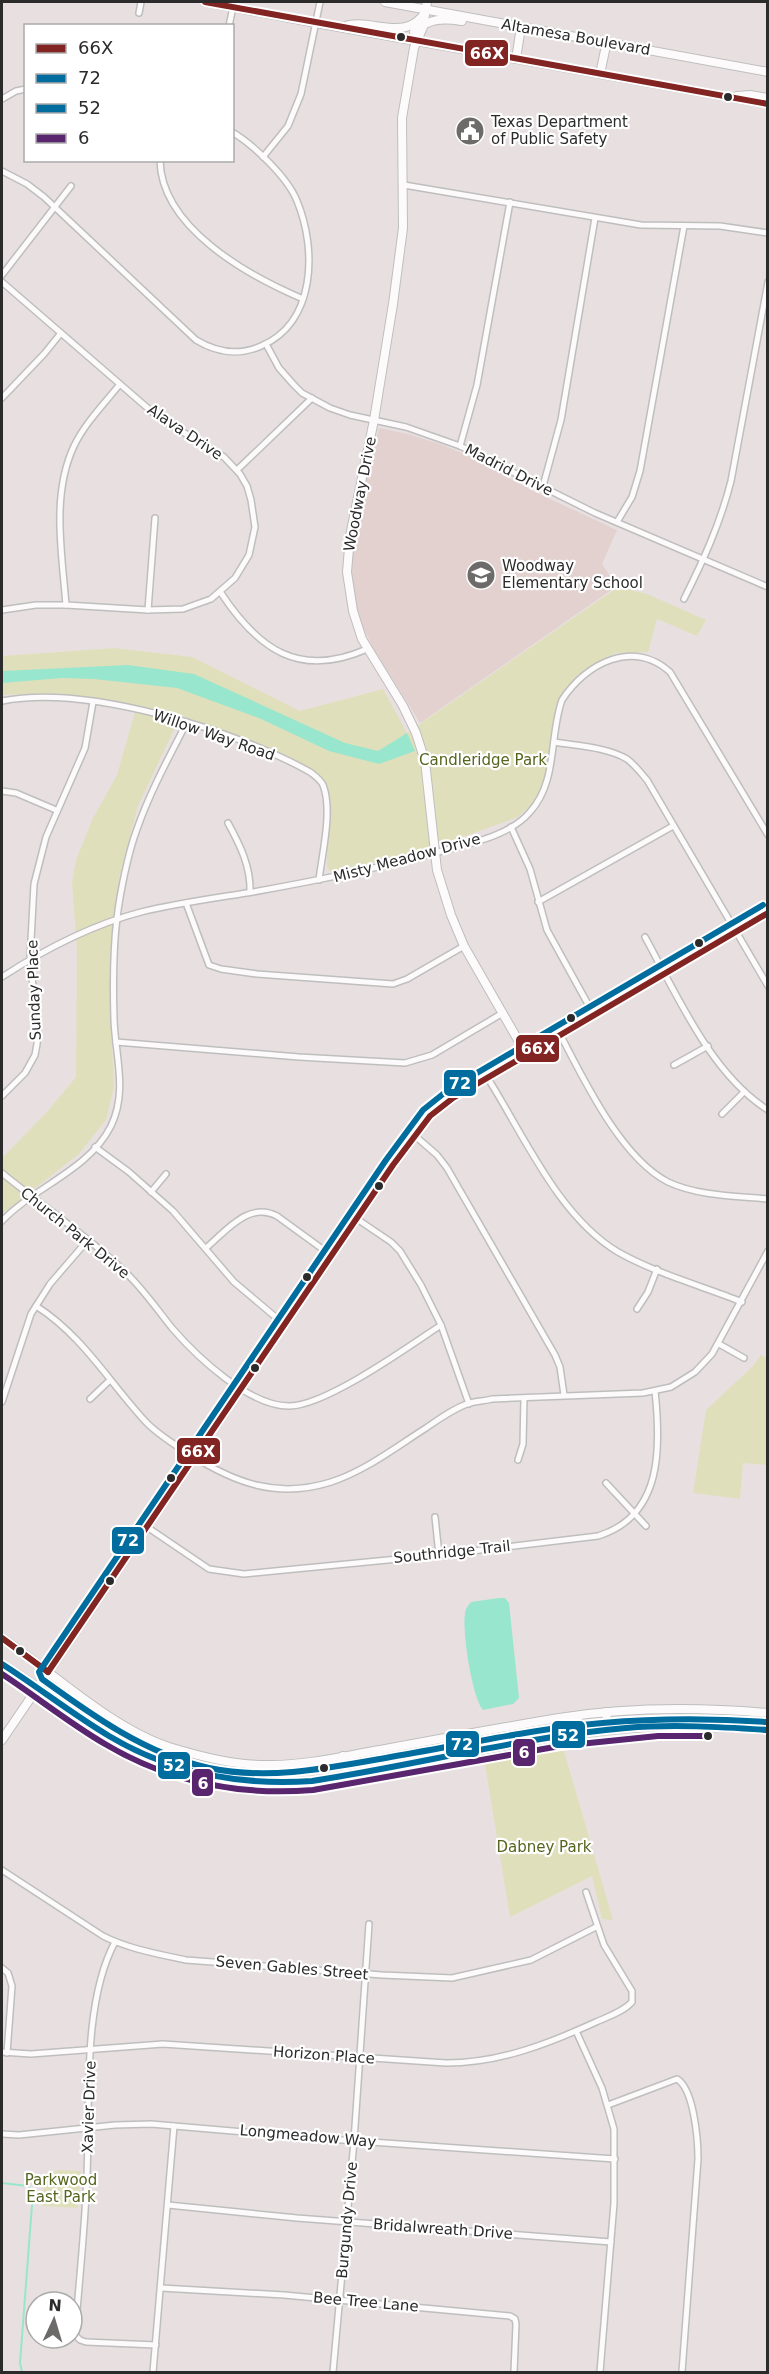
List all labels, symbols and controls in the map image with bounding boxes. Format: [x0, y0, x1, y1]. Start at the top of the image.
street label: Altamesa Boulevard [500, 15, 652, 59]
legend [24, 24, 234, 162]
unlabelled marker [395, 31, 407, 43]
text: 66X [78, 37, 113, 58]
line badge: 66X [464, 39, 509, 67]
text: 66X [470, 44, 505, 63]
text: 72 [78, 67, 101, 88]
unlabelled marker [722, 91, 734, 103]
text: 52 [78, 97, 101, 118]
place label: Texas Department of Public Safety [490, 113, 628, 148]
public building icon: Texas Department of Public Safety [454, 115, 486, 147]
text: 6 [78, 127, 89, 148]
street label: Alava Drive [144, 400, 226, 464]
street label: Woodway Drive [340, 435, 380, 553]
street label: Madrid Drive [462, 440, 556, 500]
place label: Woodway Elementary School [502, 557, 643, 592]
school or university icon: Woodway Elementary School [465, 559, 497, 591]
street label: Willow Way Road [151, 706, 277, 764]
park label: Candleridge Park [419, 751, 547, 769]
street label: Misty Meadow Drive [331, 830, 483, 886]
unlabelled marker [693, 937, 705, 949]
street label: Sunday Place [23, 939, 45, 1041]
unlabelled marker [565, 1012, 577, 1024]
line badge: 66X [515, 1034, 560, 1063]
text: 66X [521, 1039, 556, 1058]
line badge: 72 [443, 1069, 477, 1097]
text: 72 [449, 1074, 471, 1093]
unlabelled marker [373, 1180, 385, 1192]
street label: Church Park Drive [17, 1184, 133, 1282]
unlabelled marker [301, 1271, 313, 1283]
unlabelled marker [249, 1362, 261, 1374]
line badge: 66X [176, 1437, 221, 1465]
text: 66X [181, 1442, 216, 1461]
unlabelled marker [165, 1472, 177, 1484]
line badge: 72 [111, 1526, 145, 1555]
text: 72 [117, 1531, 139, 1550]
street label: Southridge Trail [393, 1537, 511, 1567]
unlabelled marker [104, 1575, 116, 1587]
unlabelled marker [14, 1645, 26, 1657]
line badge: 52 [551, 1720, 586, 1749]
text: 52 [557, 1726, 579, 1745]
line badge: 72 [445, 1730, 480, 1758]
unlabelled marker [702, 1730, 714, 1742]
text: 72 [451, 1735, 473, 1754]
line badge: 6 [512, 1738, 536, 1767]
text: 6 [518, 1743, 530, 1762]
line badge: 52 [157, 1751, 191, 1780]
text: 52 [163, 1756, 185, 1775]
unlabelled marker [318, 1762, 330, 1774]
line badge: 6 [191, 1768, 214, 1797]
text: 6 [197, 1774, 209, 1793]
park label: Dabney Park [496, 1838, 592, 1856]
street label: Seven Gables Street [215, 1952, 369, 1984]
street label: Horizon Place [272, 2042, 376, 2068]
street label: Xavier Drive [78, 2060, 100, 2154]
street label: Longmeadow Way [239, 2121, 377, 2151]
street label: Burgundy Drive [333, 2161, 361, 2279]
park label: Parkwood East Park [25, 2171, 97, 2206]
street label: Bridalwreath Drive [372, 2215, 514, 2243]
street label: Bee Tree Lane [313, 2288, 419, 2316]
north arrow [24, 2290, 84, 2350]
text: N [48, 2296, 62, 2315]

